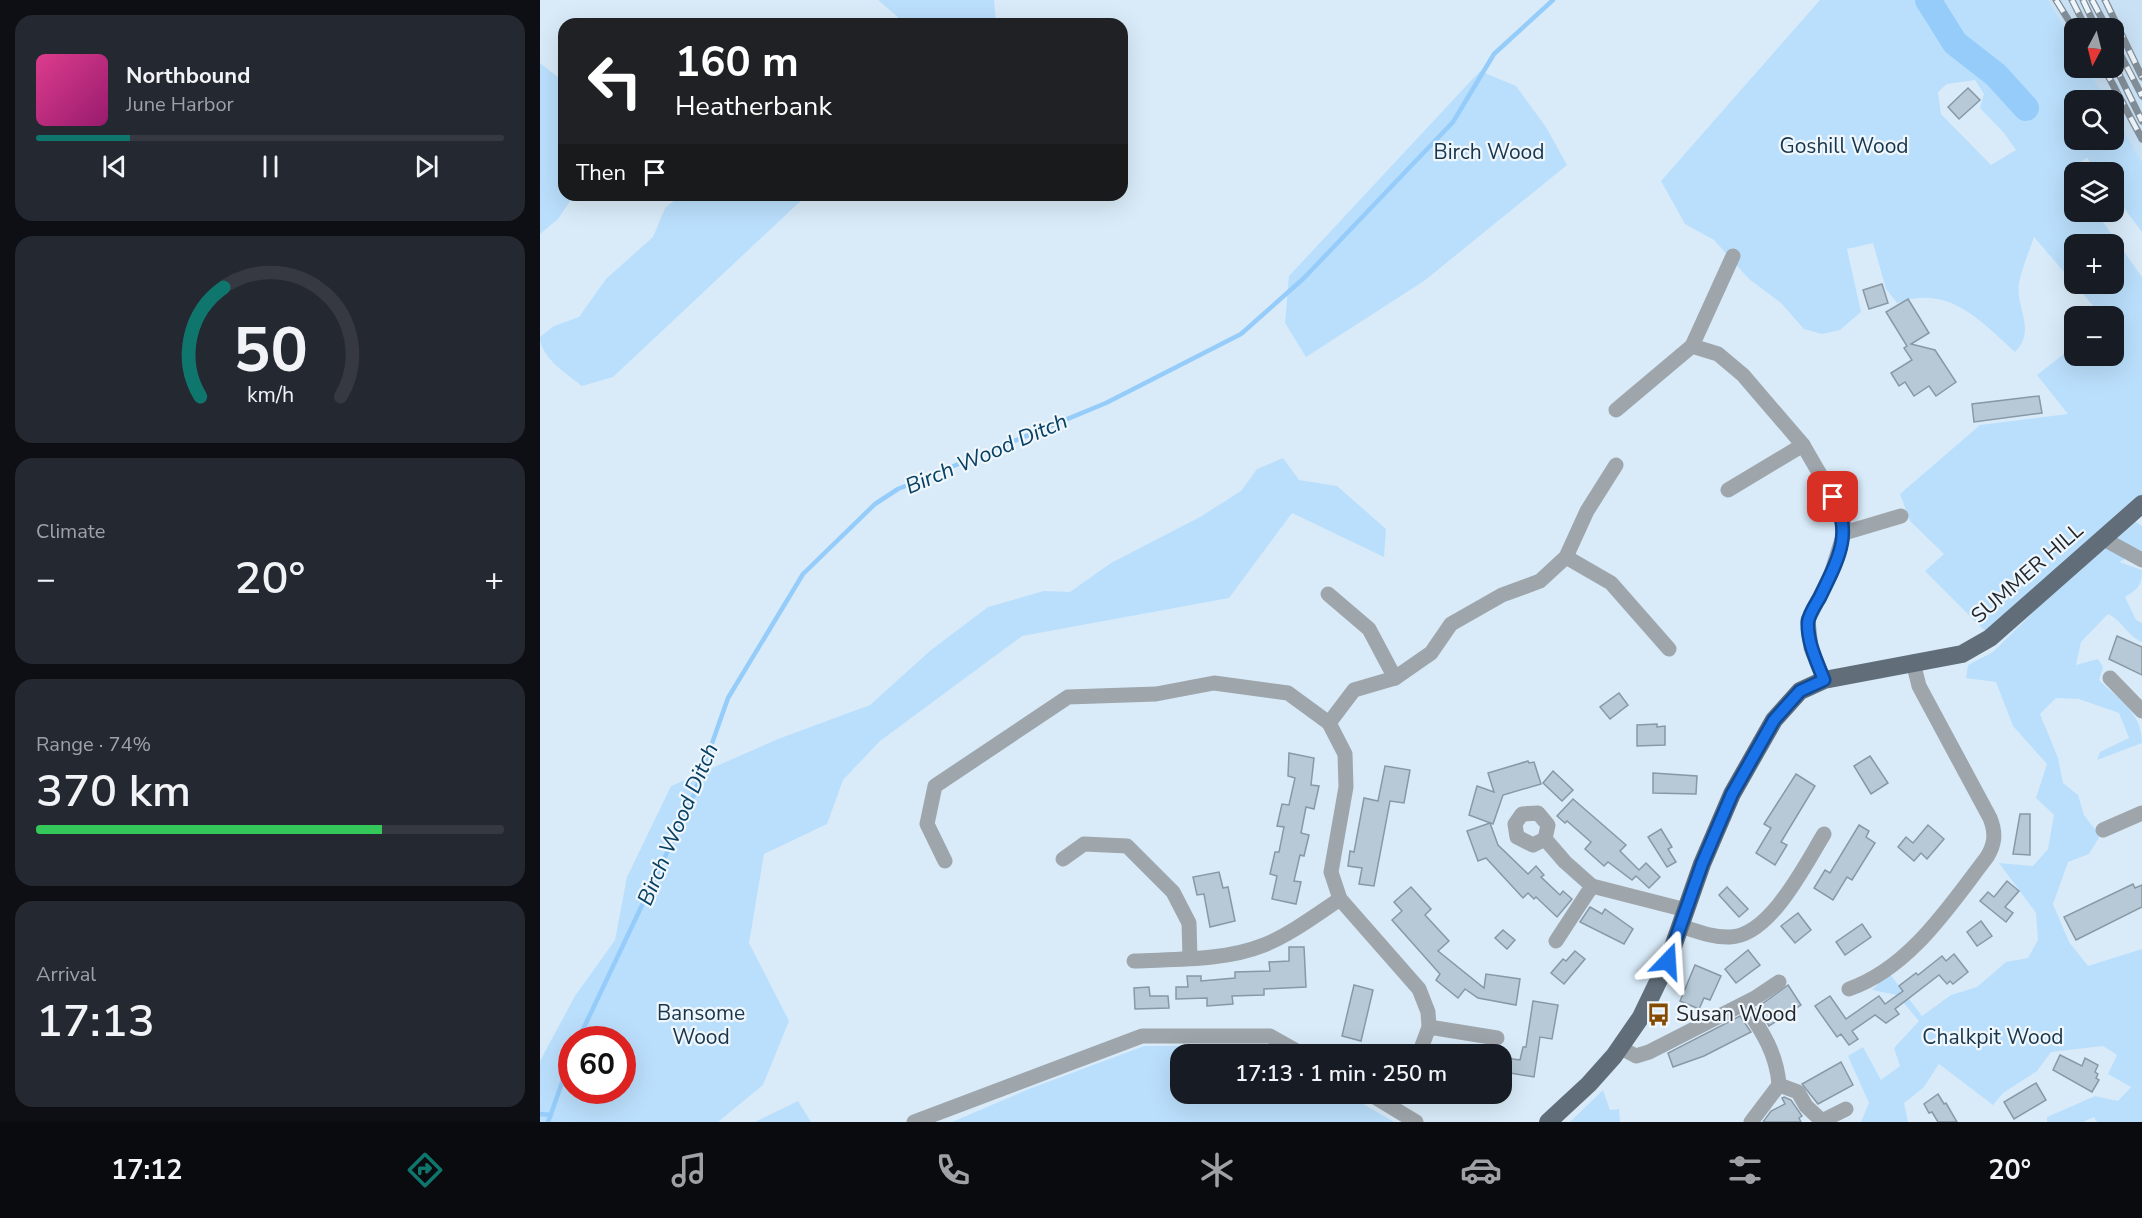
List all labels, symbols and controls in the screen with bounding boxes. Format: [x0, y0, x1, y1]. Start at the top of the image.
north arrow [2064, 18, 2124, 78]
map controls [2064, 18, 2124, 366]
text: 160 m [675, 34, 799, 91]
icon: left [576, 42, 654, 120]
text: Northbound [126, 61, 250, 91]
text: Heatherbank [675, 88, 832, 125]
button: search [2064, 90, 2124, 150]
text: June Harbor [126, 91, 234, 118]
park label: Goshill Wood [1779, 132, 1909, 160]
park label: Birch Wood [1434, 138, 1544, 166]
icon: previous [98, 150, 131, 183]
icon: pause [254, 150, 287, 183]
icon: next [410, 150, 443, 183]
icon: arrive [638, 156, 671, 189]
text: Then [576, 158, 626, 188]
button: layers [2064, 162, 2124, 222]
button: + [2064, 234, 2124, 294]
button: − [2064, 306, 2124, 366]
text: 50 [233, 308, 307, 393]
text: km/h [246, 380, 294, 410]
water label: Birch Wood Ditch [901, 406, 1072, 502]
pin [1807, 471, 1858, 522]
icon: arrive [1816, 480, 1849, 513]
street label: SUMMER HILL [1965, 516, 2089, 629]
text: Climate [36, 518, 105, 545]
text: 20° [235, 548, 305, 609]
text: − [36, 557, 56, 602]
text: + [484, 557, 504, 602]
text: Range · 74% [36, 731, 151, 758]
water label: Birch Wood Ditch [630, 739, 726, 910]
text: 370 km [36, 761, 191, 822]
position arrow [1636, 929, 1700, 993]
text: Arrival [36, 961, 96, 988]
text: 17:13 [36, 991, 155, 1052]
park label: Bansome Wood [657, 999, 745, 1051]
place label: Susan Wood [1676, 1000, 1797, 1028]
bus stop icon: Susan Wood [1645, 1001, 1671, 1027]
park label: Chalkpit Wood [1922, 1023, 2064, 1051]
speed limit sign: 60 [558, 1026, 636, 1104]
text: 17:13 · 1 min · 250 m [1235, 1059, 1447, 1089]
icon: directions [404, 1149, 446, 1191]
icon: music [668, 1149, 710, 1191]
icon: phone [932, 1149, 974, 1191]
icon: climate [1196, 1149, 1238, 1191]
icon: car [1460, 1149, 1502, 1191]
icon: filters [1724, 1149, 1766, 1191]
text: 17:12 [111, 1152, 182, 1189]
text: 20° [1988, 1152, 2031, 1189]

